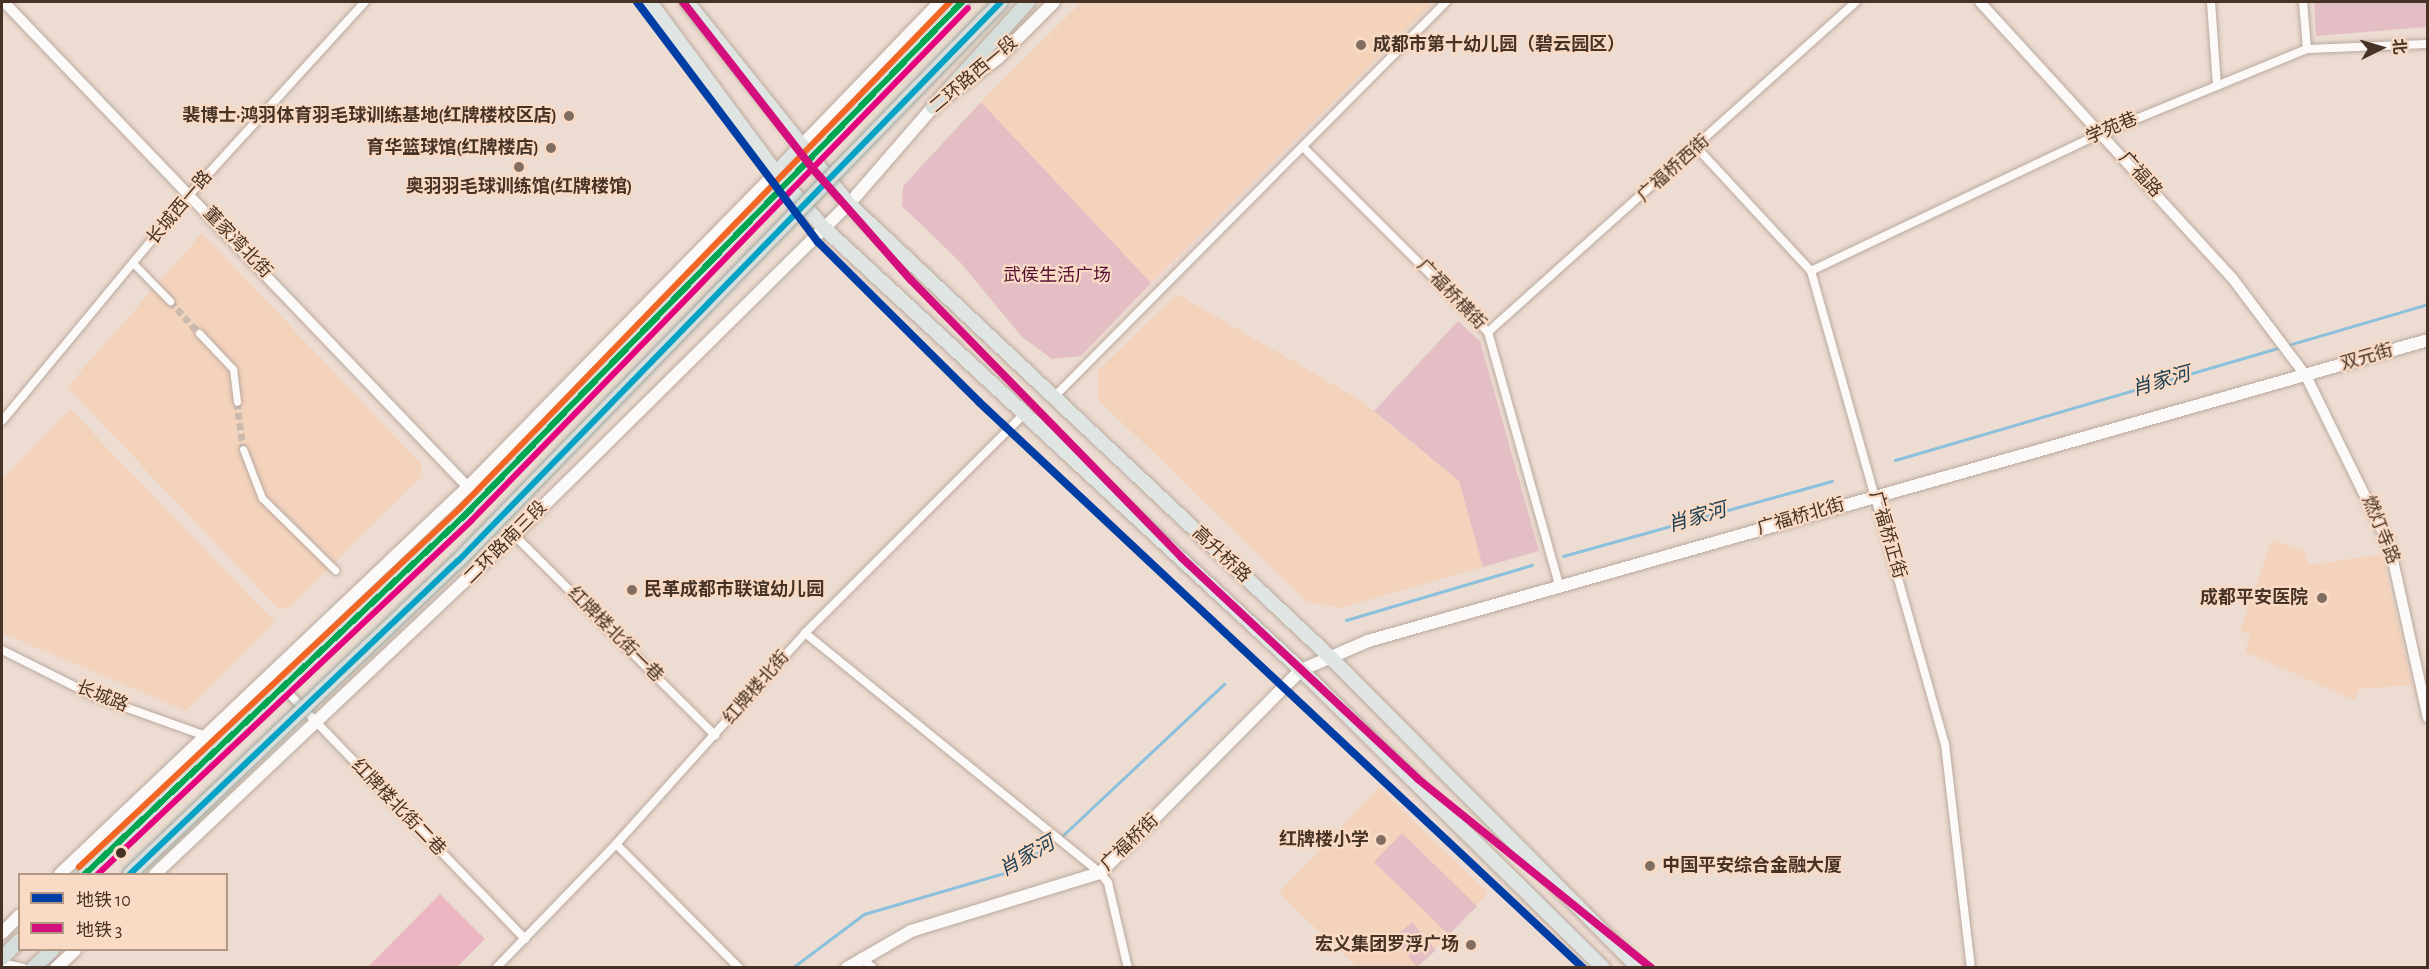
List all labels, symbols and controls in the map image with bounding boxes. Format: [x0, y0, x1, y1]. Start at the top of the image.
north arrow [2351, 18, 2411, 78]
street label: 二环路西一段 [926, 32, 1022, 118]
place label: 成都市第十幼儿园（碧云园区） [1373, 34, 1625, 56]
marker: 成都市第十幼儿园（碧云园区） [1354, 38, 1368, 52]
text: 北 [2390, 38, 2408, 55]
place label: 裴博士·鸿羽体育羽毛球训练基地(红牌楼校区店) [182, 105, 557, 127]
marker: 裴博士·鸿羽体育羽毛球训练基地(红牌楼校区店) [562, 109, 576, 123]
street label: 学苑巷 [2083, 109, 2141, 149]
street label: 广福桥西街 [1633, 131, 1715, 207]
place label: 育华篮球馆(红牌楼店) [366, 137, 539, 159]
marker: 育华篮球馆(红牌楼店) [544, 141, 558, 155]
street label: 广福路 [2114, 148, 2166, 202]
marker: 奥羽羽毛球训练馆(红牌楼馆) [512, 160, 526, 174]
street label: 长城西一路 [143, 167, 217, 249]
place label: 奥羽羽毛球训练馆(红牌楼馆) [406, 176, 632, 198]
street label: 董家湾北街 [198, 203, 276, 283]
street label: 广福桥横街 [1412, 255, 1490, 335]
park label: 武侯生活广场 [1003, 265, 1111, 287]
street label: 双元街 [2338, 340, 2396, 376]
water label: 肖家河 [2129, 362, 2193, 402]
street label: 广福桥正街 [1864, 489, 1910, 581]
street label: 燃灯寺路 [2357, 493, 2403, 567]
street label: 广福桥北街 [1755, 494, 1847, 540]
street label: 二环路南三段 [460, 497, 552, 589]
water label: 肖家河 [1665, 498, 1729, 538]
street label: 高升桥路 [1187, 523, 1255, 587]
place label: 民革成都市联谊幼儿园 [644, 579, 824, 601]
street label: 红牌楼北街一巷 [563, 583, 667, 687]
marker: 民革成都市联谊幼儿园 [625, 583, 639, 597]
place label: 成都平安医院 [2200, 587, 2308, 609]
marker: 成都平安医院 [2313, 589, 2331, 607]
street label: 红牌楼北街 [719, 647, 795, 729]
street label: 长城路 [73, 677, 131, 717]
street label: 红牌楼北街二巷 [346, 755, 450, 861]
street label: 广福桥街 [1097, 810, 1163, 876]
place label: 红牌楼小学 [1279, 829, 1369, 851]
water label: 肖家河 [995, 832, 1059, 882]
marker: 红牌楼小学 [1374, 833, 1388, 847]
unlabelled marker [115, 847, 127, 859]
place label: 中国平安综合金融大厦 [1662, 855, 1842, 877]
marker: 中国平安综合金融大厦 [1643, 859, 1657, 873]
legend [18, 873, 228, 951]
text: 地铁 10 [76, 892, 131, 910]
text: 地铁 3 [76, 922, 122, 940]
place label: 宏义集团罗浮广场 [1315, 934, 1459, 956]
marker: 宏义集团罗浮广场 [1464, 938, 1478, 952]

